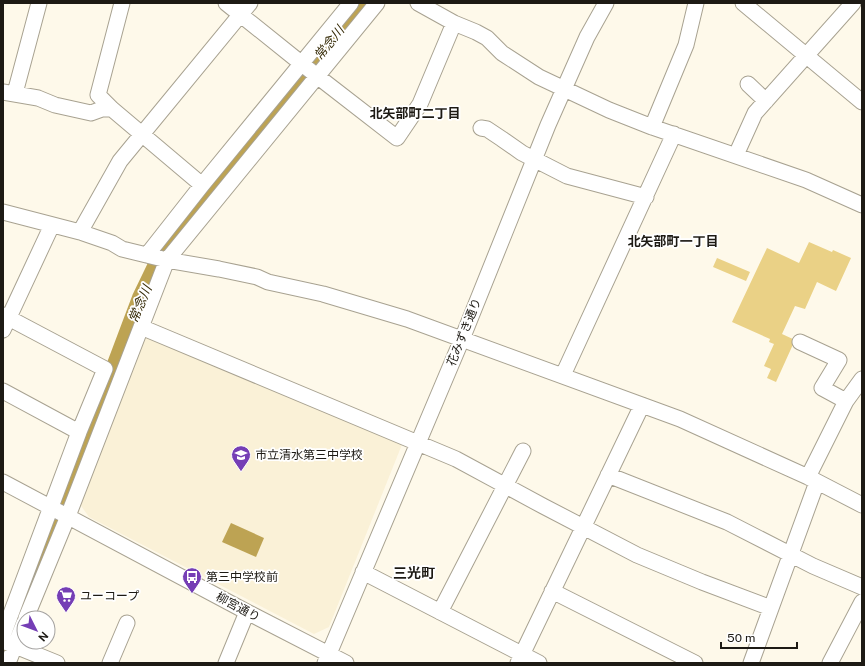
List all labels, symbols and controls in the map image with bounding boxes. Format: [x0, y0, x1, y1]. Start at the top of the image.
water label: 常念川 [311, 22, 348, 63]
district label: 北矢部町二丁目 [369, 106, 461, 121]
district label: 北矢部町一丁目 [627, 234, 719, 249]
water label: 常念川 [125, 281, 155, 325]
street label: 花みずき通り [444, 296, 484, 368]
school or university icon: 市立清水第三中学校 [230, 444, 252, 472]
place label: 市立清水第三中学校 [255, 448, 363, 462]
district label: 三光町 [393, 565, 435, 581]
bus stop icon: 第三中学校前 [181, 566, 203, 594]
place label: 第三中学校前 [206, 570, 278, 584]
supermarket icon: ユーコープ [55, 585, 77, 613]
place label: ユーコープ [80, 589, 139, 603]
street label: 柳宮通り [214, 590, 262, 624]
north arrow [16, 610, 56, 650]
scale bar [721, 624, 797, 650]
text: N [36, 629, 51, 644]
text: 50 m [727, 631, 755, 645]

